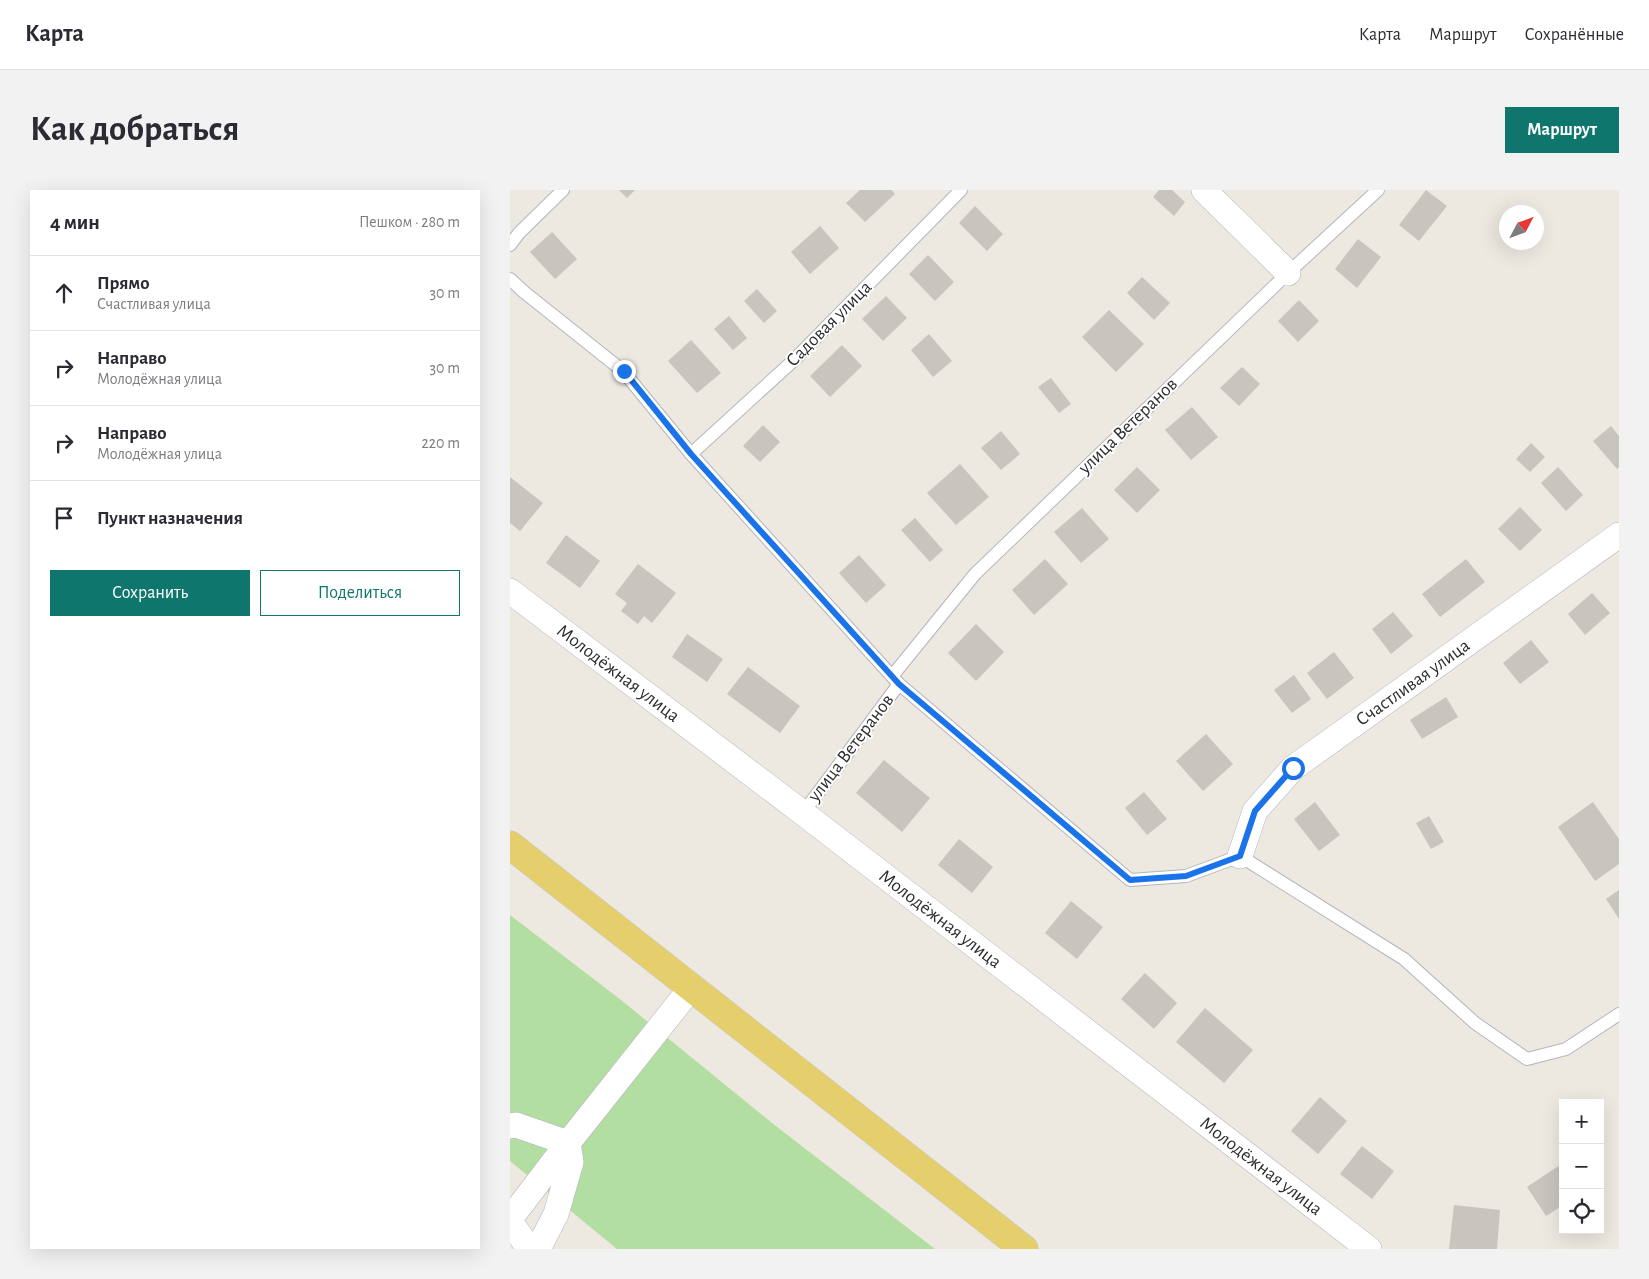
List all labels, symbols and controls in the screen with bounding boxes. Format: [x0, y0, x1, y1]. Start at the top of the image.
text: Карта [25, 22, 84, 46]
text: Карта [1359, 26, 1401, 44]
text: Маршрут [1429, 26, 1497, 44]
text: Сохранённые [1525, 26, 1624, 44]
button: Маршрут [1505, 107, 1619, 153]
text: Как добраться [30, 112, 239, 147]
north arrow [1499, 205, 1544, 250]
text: 4 мин [50, 212, 100, 233]
text: Пешком · 280 m [359, 214, 460, 230]
text: Прямо [97, 274, 150, 293]
street label: Садовая улица [783, 277, 876, 370]
icon: ahead [50, 279, 78, 307]
text: 30 m [430, 285, 460, 301]
text: Счастливая улица [97, 296, 211, 312]
text: Направо [97, 349, 167, 368]
icon: right [50, 354, 78, 382]
text: 30 m [430, 360, 460, 376]
route end [613, 360, 636, 383]
text: Молодёжная улица [97, 371, 222, 387]
street label: улица Ветеранов [1074, 374, 1181, 478]
text: Направо [97, 424, 167, 443]
icon: right [50, 429, 78, 457]
text: 220 m [422, 435, 460, 451]
text: Молодёжная улица [97, 446, 222, 462]
icon: arrive [50, 504, 78, 532]
text: Пункт назначения [97, 509, 243, 528]
button: Сохранить [50, 570, 250, 616]
button: Поделиться [260, 570, 460, 616]
street label: Молодёжная улица [553, 621, 684, 726]
street label: Счастливая улица [1352, 635, 1473, 729]
street label: улица Ветеранов [804, 691, 898, 806]
route start [1282, 757, 1305, 780]
street label: Молодёжная улица [876, 866, 1005, 972]
map controls [1559, 1099, 1604, 1234]
button: + [1559, 1099, 1604, 1144]
street label: Молодёжная улица [1197, 1113, 1326, 1219]
button: − [1559, 1144, 1604, 1189]
button: locate [1559, 1189, 1604, 1234]

